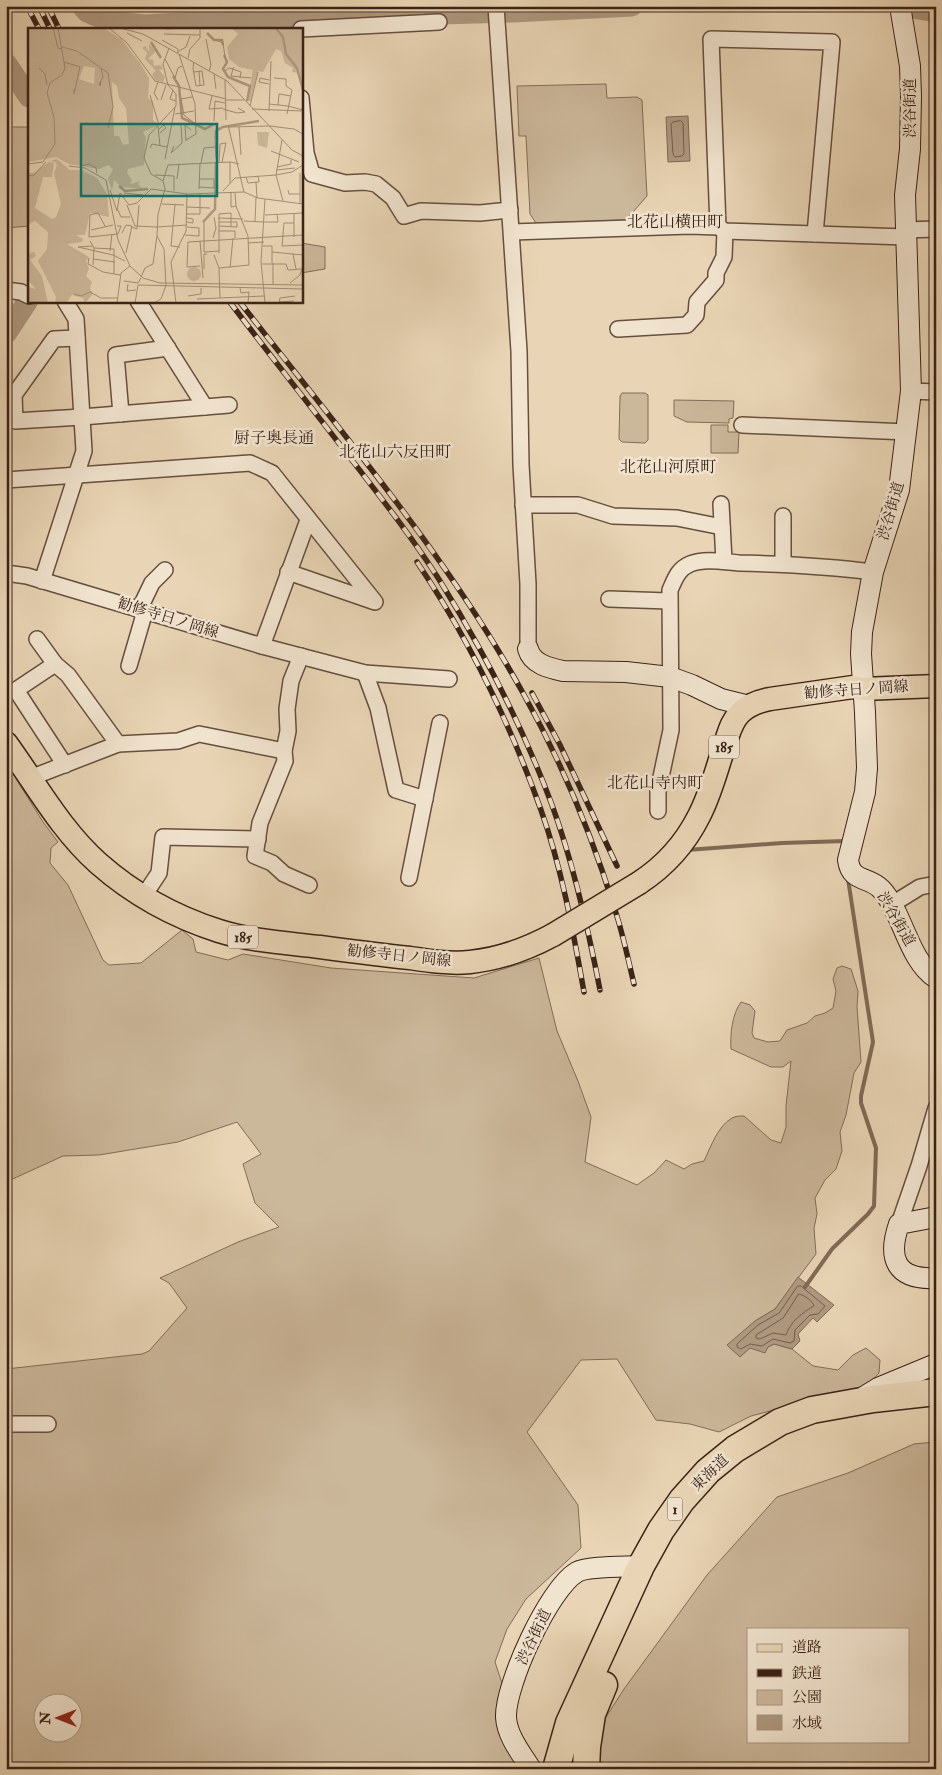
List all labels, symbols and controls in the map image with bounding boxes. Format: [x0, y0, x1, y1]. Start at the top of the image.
inset map [28, 28, 302, 302]
street label: 渋谷街道 [901, 78, 920, 138]
district label: 北花山横田町 [627, 212, 723, 232]
district label: 厨子奥長通 [234, 428, 314, 448]
district label: 北花山六反田町 [339, 442, 451, 462]
district label: 北花山河原町 [620, 457, 716, 477]
street label: 渋谷街道 [874, 480, 908, 542]
street label: 勧修寺日ノ岡線 [115, 594, 221, 642]
street label: 勧修寺日ノ岡線 [803, 677, 909, 703]
road number: 185 [709, 736, 739, 759]
district label: 北花山寺内町 [607, 773, 703, 793]
street label: 渋谷街道 [873, 888, 919, 950]
road number: 185 [228, 926, 258, 949]
street label: 勧修寺日ノ岡線 [346, 941, 452, 971]
street label: 東海道 [687, 1451, 733, 1495]
road number: 1 [668, 1498, 682, 1520]
street label: 渋谷街道 [512, 1606, 556, 1668]
legend [747, 1628, 910, 1742]
text: 道路 [792, 1638, 822, 1657]
text: 鉄道 [792, 1664, 822, 1683]
text: 公園 [792, 1688, 822, 1707]
north arrow [32, 1692, 82, 1742]
text: N [37, 1711, 54, 1725]
text: 水域 [792, 1714, 822, 1733]

